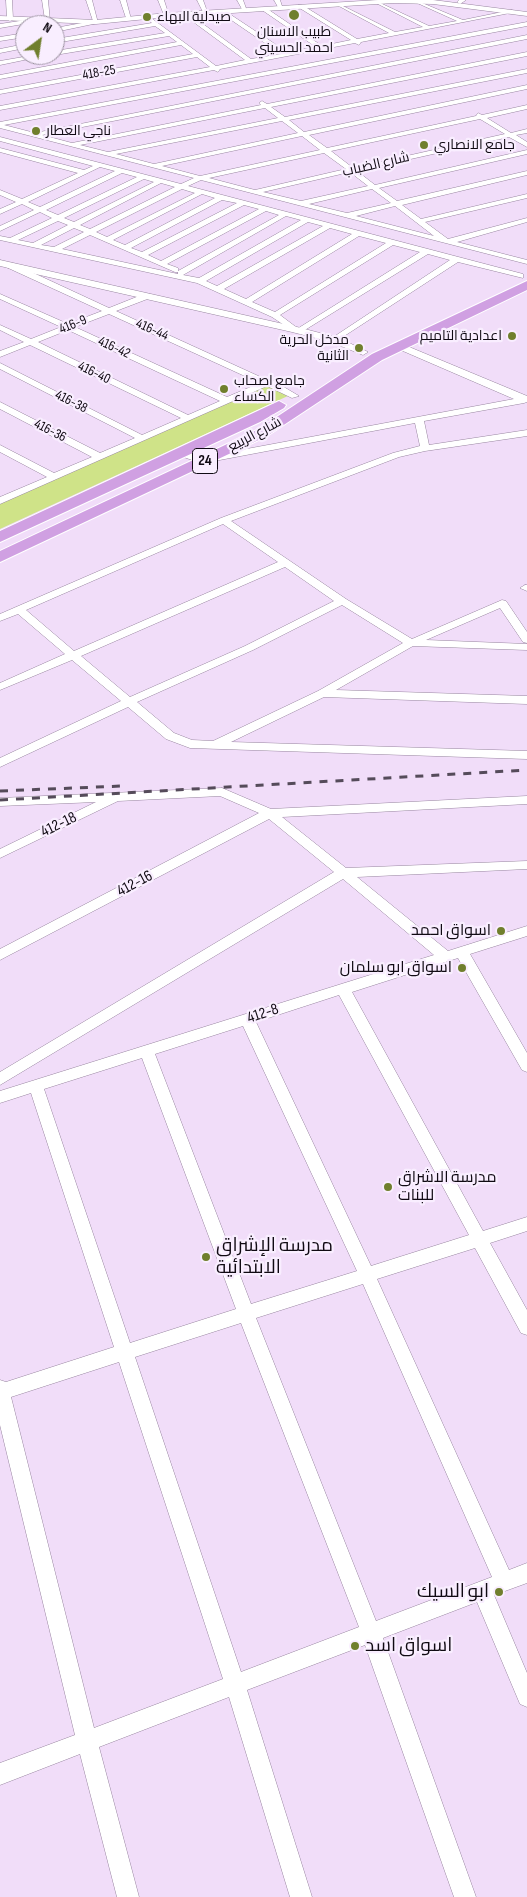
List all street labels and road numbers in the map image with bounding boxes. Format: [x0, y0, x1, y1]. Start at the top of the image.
street label: 418-25 [81, 62, 117, 84]
street label: شارع الضباب [341, 149, 411, 181]
street label: 416-9 [57, 312, 89, 338]
street label: 416-44 [133, 315, 171, 345]
street label: 416-42 [95, 333, 133, 363]
street label: 416-40 [75, 358, 113, 388]
street label: 416-38 [52, 387, 90, 417]
street label: شارع الربيع [226, 414, 284, 456]
street label: 416-36 [31, 416, 69, 446]
road number: 24 [192, 448, 218, 474]
street label: 412-18 [38, 808, 80, 842]
street label: 412-16 [114, 867, 156, 901]
street label: 412-8 [245, 1000, 281, 1028]

